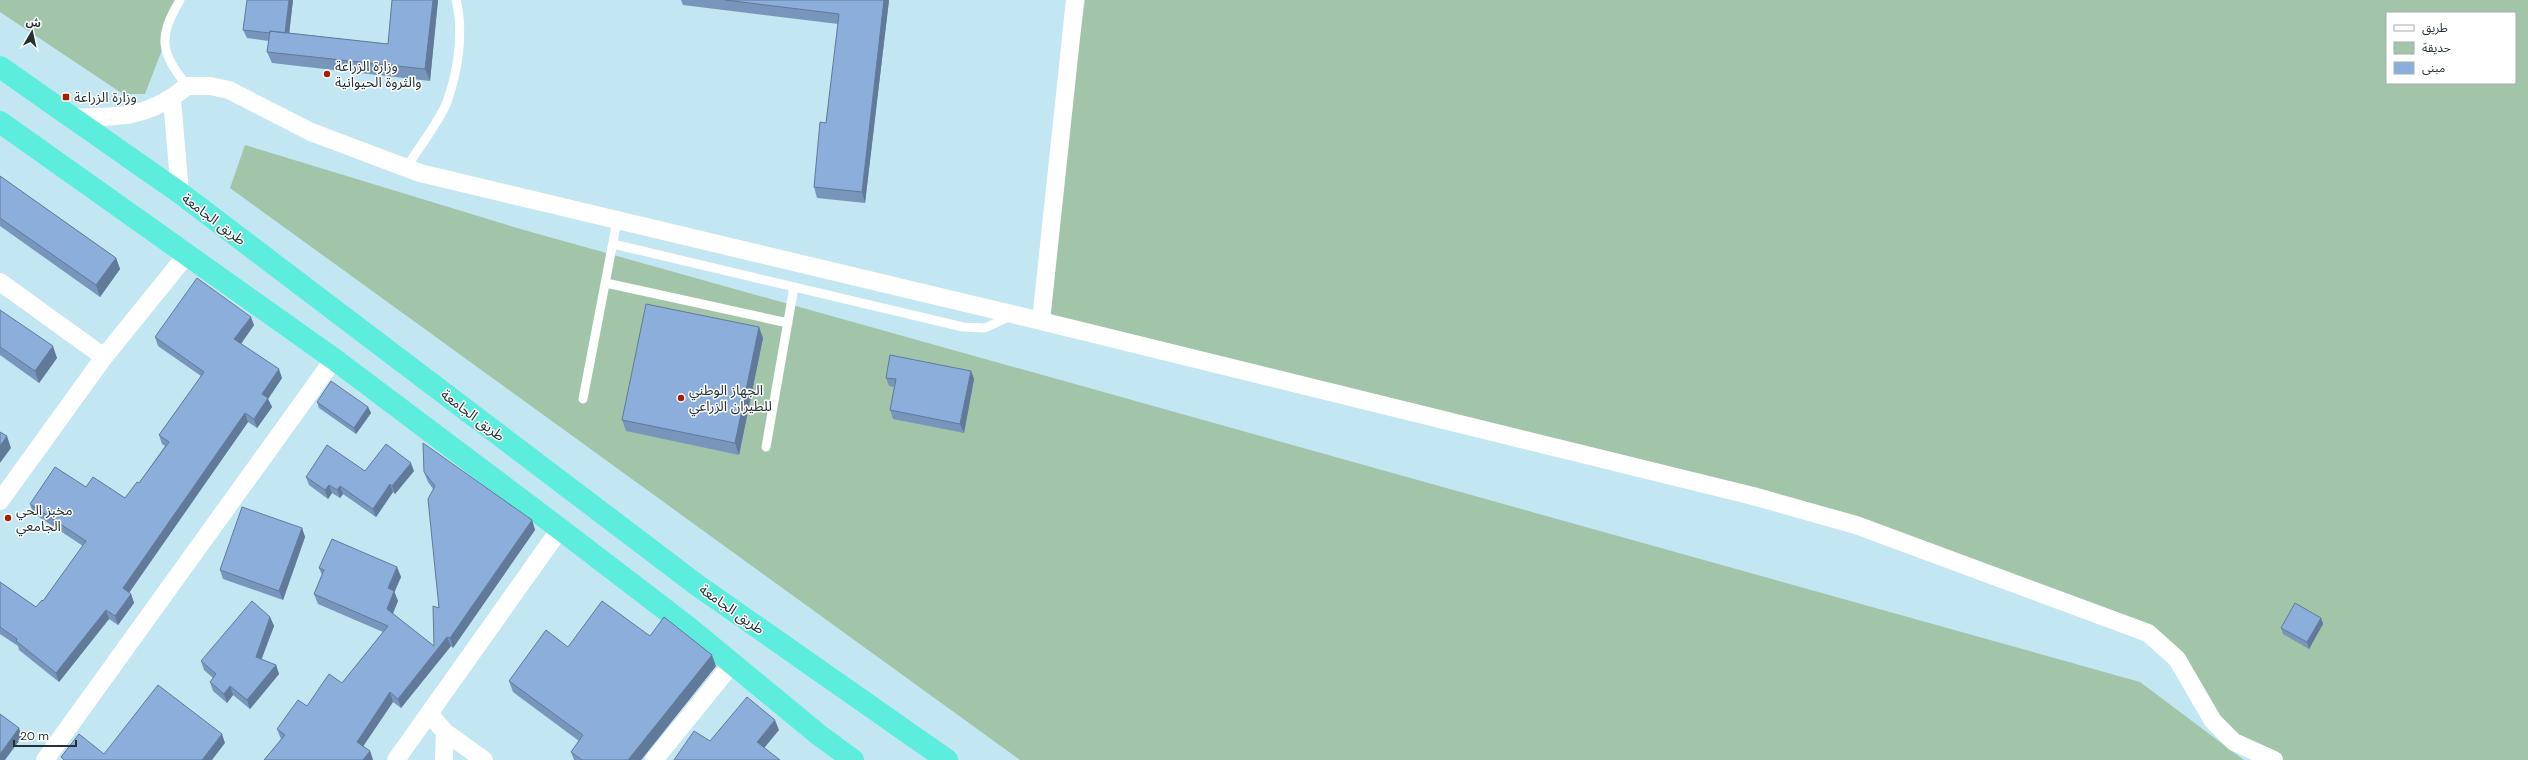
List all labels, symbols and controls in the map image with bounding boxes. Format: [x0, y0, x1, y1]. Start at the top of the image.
north arrow [12, 12, 52, 52]
legend [2386, 12, 2516, 84]
text: ش [25, 14, 42, 30]
text: طريق [2422, 20, 2448, 36]
text: حديقة [2422, 40, 2451, 56]
place label: وزارة الزراعة والثروة الحيوانية [335, 57, 422, 91]
text: مبنى [2422, 60, 2445, 76]
marker: وزارة الزراعة والثروة الحيوانية [322, 69, 332, 79]
place label: وزارة الزراعة [74, 88, 137, 106]
marker: وزارة الزراعة [61, 92, 71, 102]
street label: طريق الجامعة [178, 189, 249, 250]
place label: الجهاز الوطني للطيران الزراعي [689, 381, 772, 417]
street label: طريق الجامعة [437, 385, 508, 446]
marker: الجهاز الوطني للطيران الزراعي [676, 393, 686, 403]
place label: مخبز الحي الجامعي [16, 501, 73, 537]
marker: مخبز الحي الجامعي [3, 513, 13, 523]
street label: طريق الجامعة [695, 580, 768, 639]
scale bar [14, 722, 76, 748]
text: 20 m [20, 728, 49, 744]

